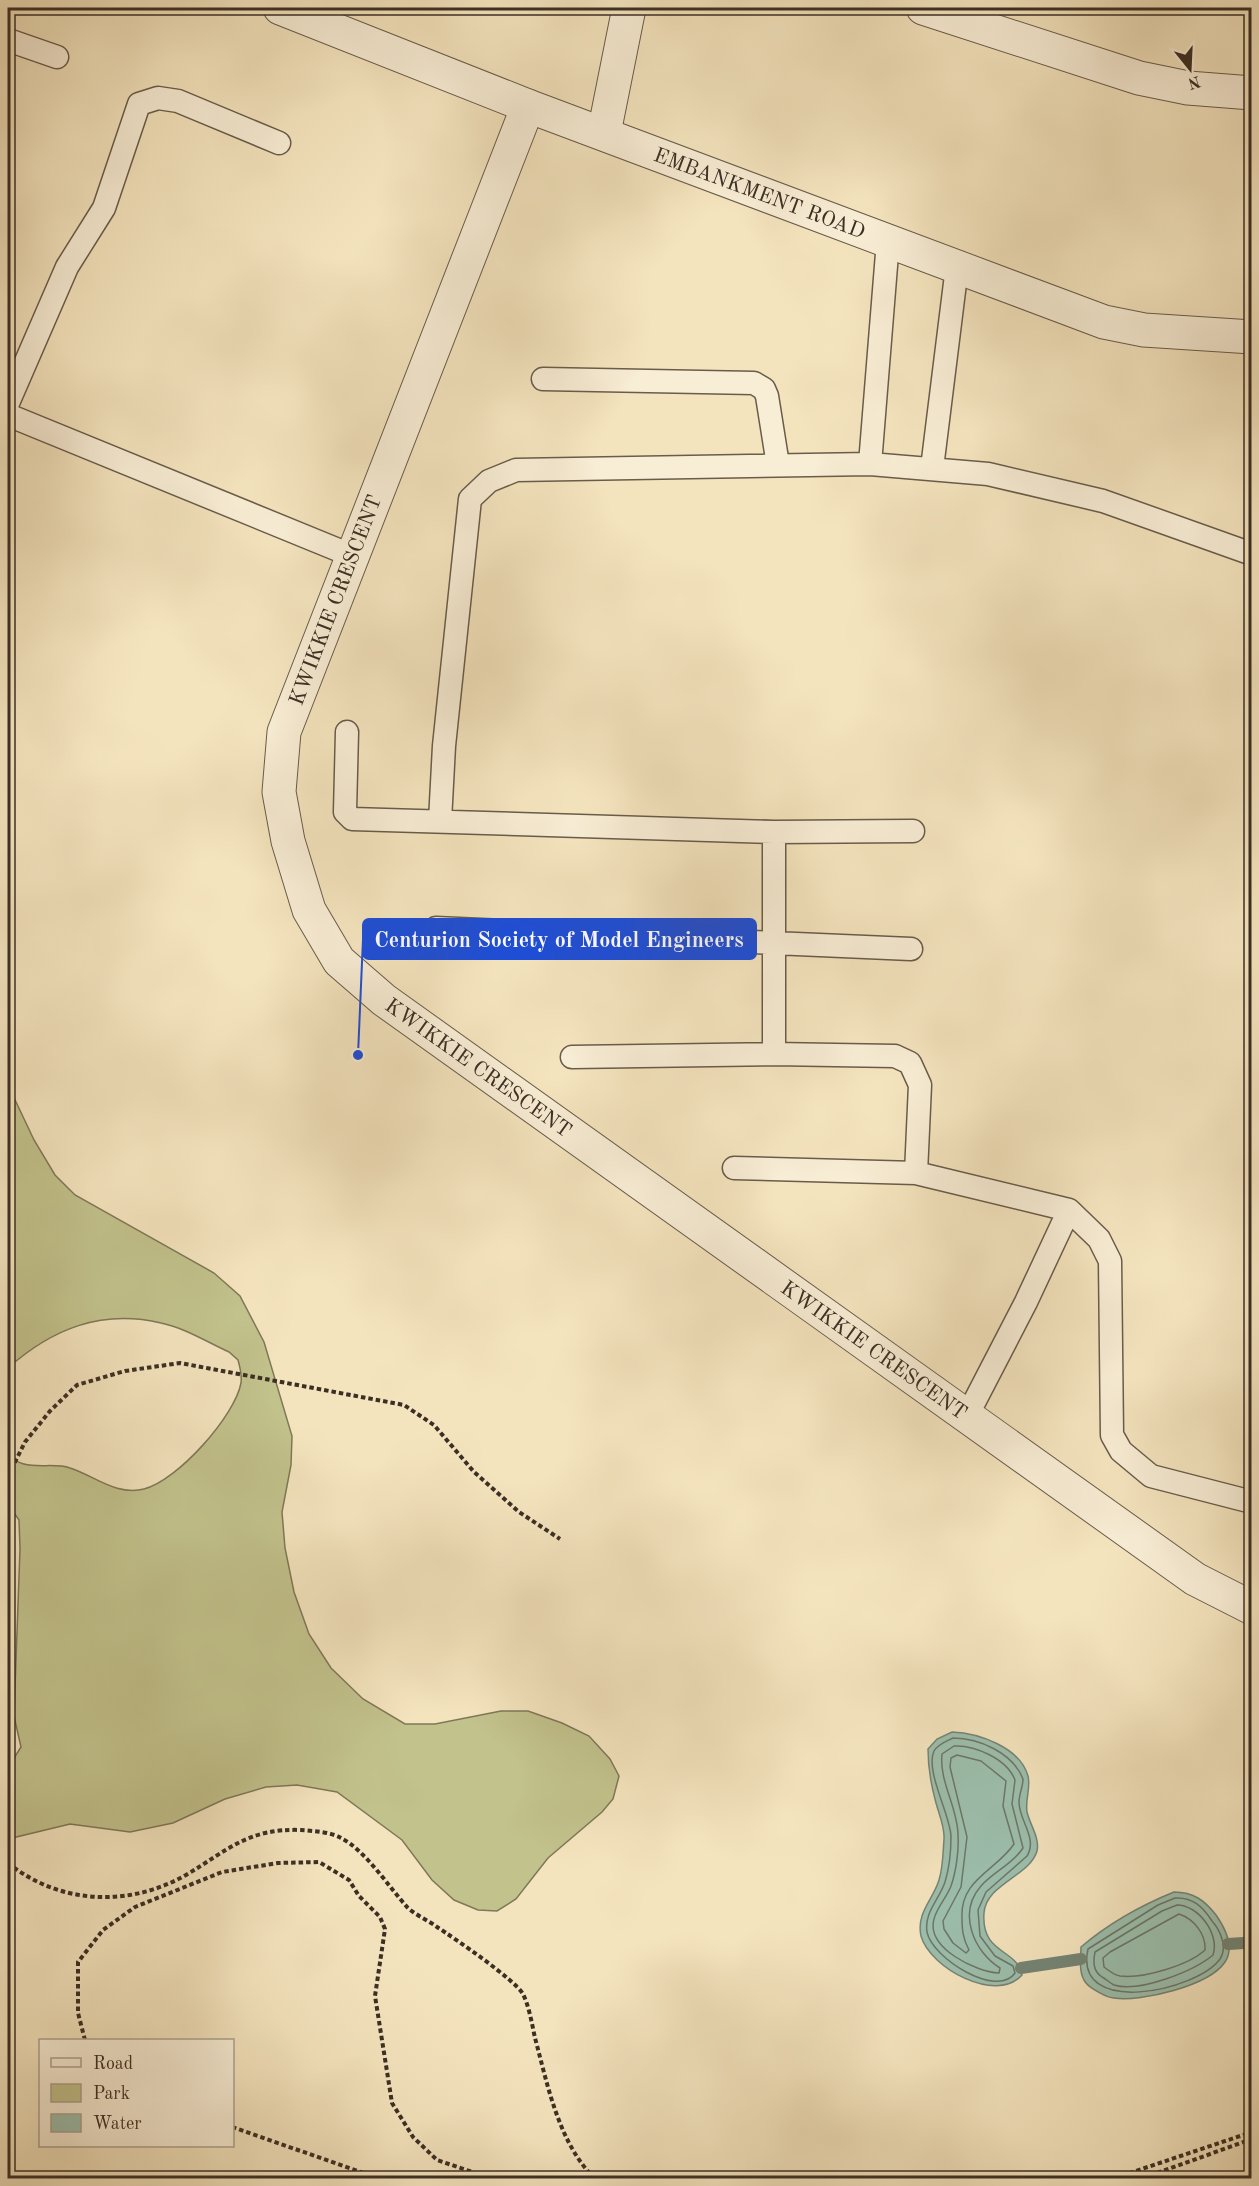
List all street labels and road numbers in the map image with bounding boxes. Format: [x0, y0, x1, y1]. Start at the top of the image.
street label: EMBANKMENT ROAD [651, 145, 868, 243]
street label: KWIKKIE CRESCENT [287, 493, 386, 709]
street label: KWIKKIE CRESCENT [381, 995, 575, 1142]
street label: KWIKKIE CRESCENT [776, 1278, 970, 1425]

